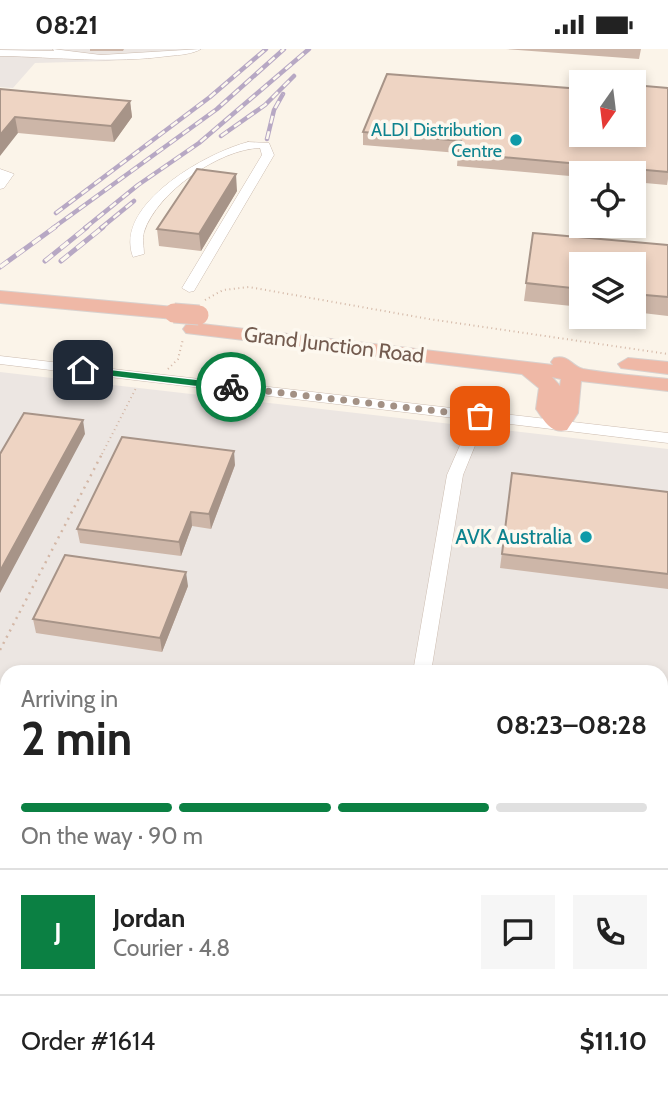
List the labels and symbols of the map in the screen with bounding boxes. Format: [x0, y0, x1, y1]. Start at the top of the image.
north arrow [569, 70, 646, 147]
place label: ALDI Distribution Centre [371, 119, 502, 162]
marker: ALDI Distribution Centre [508, 132, 524, 148]
street label: Grand Junction Road [243, 321, 425, 368]
pin [53, 340, 113, 400]
courier [196, 352, 266, 422]
pin [450, 386, 510, 446]
place label: AVK Australia [455, 524, 572, 549]
marker: AVK Australia [578, 529, 594, 545]

